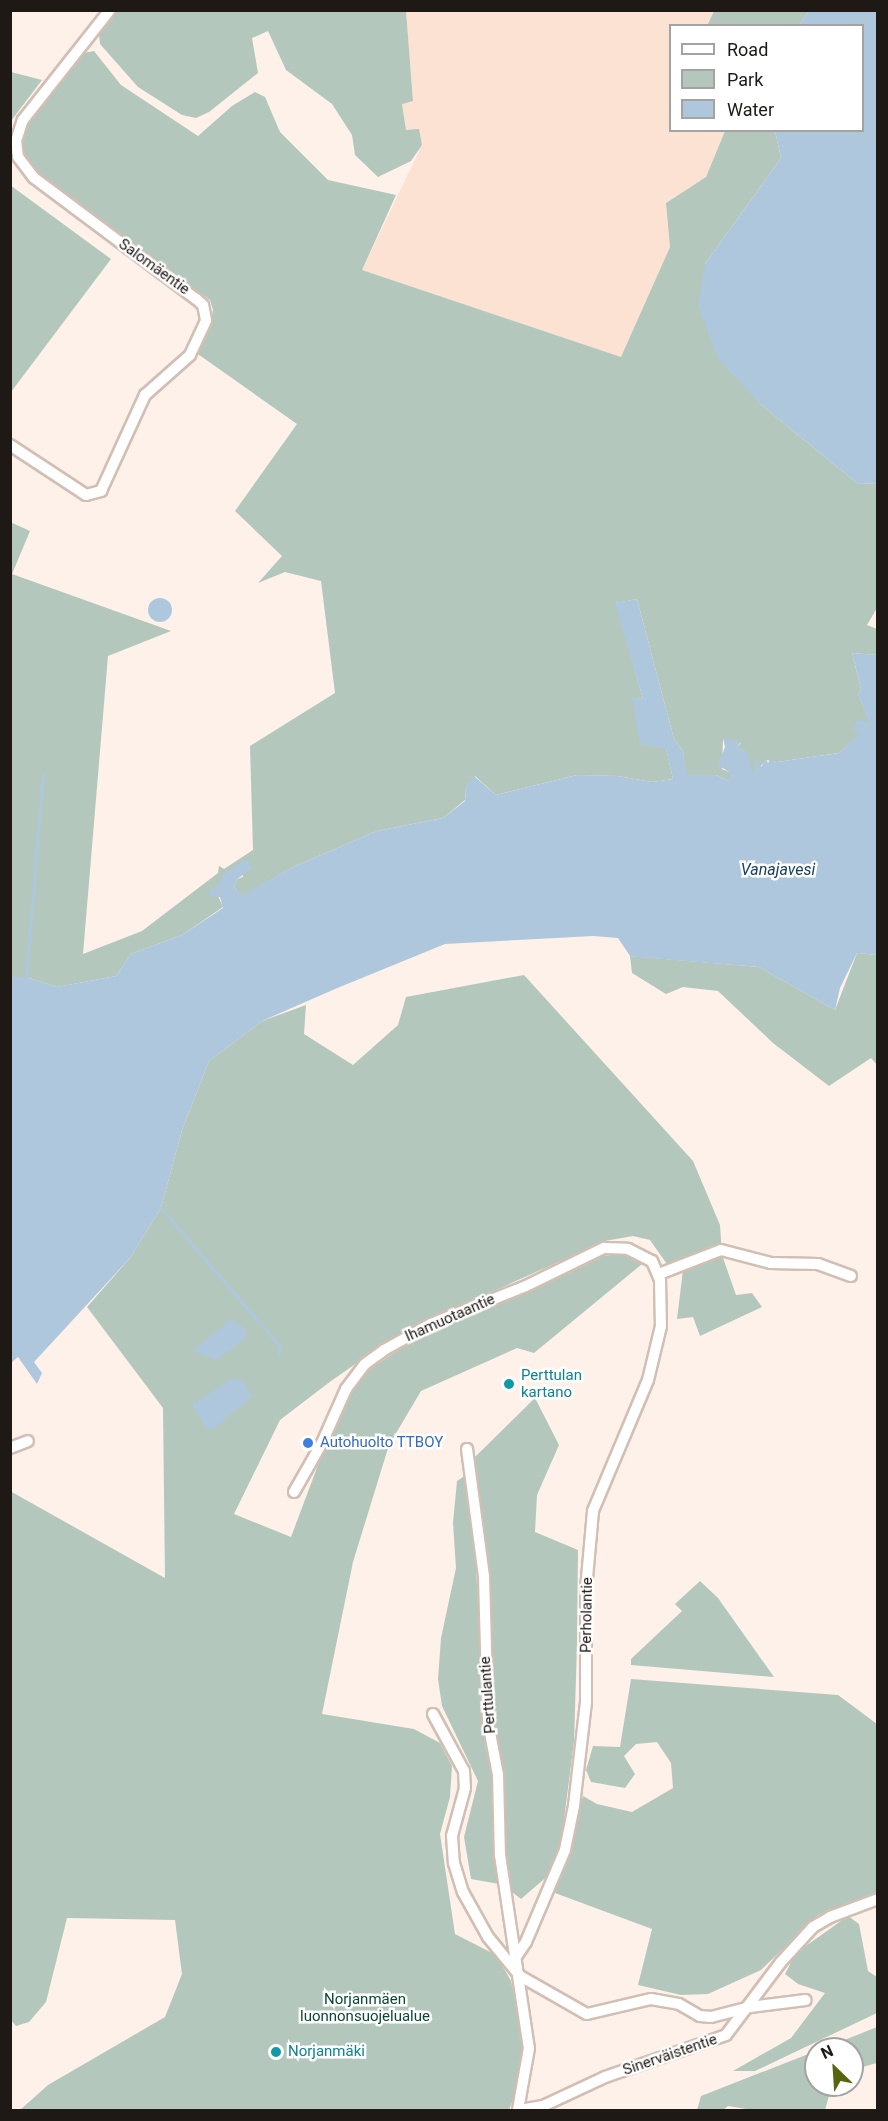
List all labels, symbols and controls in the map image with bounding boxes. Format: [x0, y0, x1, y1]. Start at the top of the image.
legend [669, 24, 864, 132]
text: Road [727, 39, 768, 60]
text: Park [727, 69, 763, 90]
text: Water [727, 99, 774, 120]
street label: Salomäentie [115, 235, 193, 299]
water label: Vanajavesi [741, 860, 815, 880]
street label: Ihamuotaantie [402, 1290, 498, 1346]
place label: Perttulan kartano [521, 1366, 582, 1401]
marker: Perttulan kartano [502, 1377, 516, 1391]
place label: Autohuolto TTBOY [320, 1434, 443, 1452]
marker: Autohuolto TTBOY [301, 1436, 315, 1450]
street label: Perholantie [577, 1577, 597, 1653]
street label: Perttulantie [476, 1656, 500, 1734]
park label: Norjanmäen luonnonsuojelualue [300, 1990, 430, 2025]
street label: Sinerväistentie [621, 2030, 719, 2080]
north arrow [804, 2037, 864, 2097]
text: N [818, 2041, 836, 2063]
place label: Norjanmäki [288, 2043, 365, 2061]
marker: Norjanmäki [269, 2045, 283, 2059]

